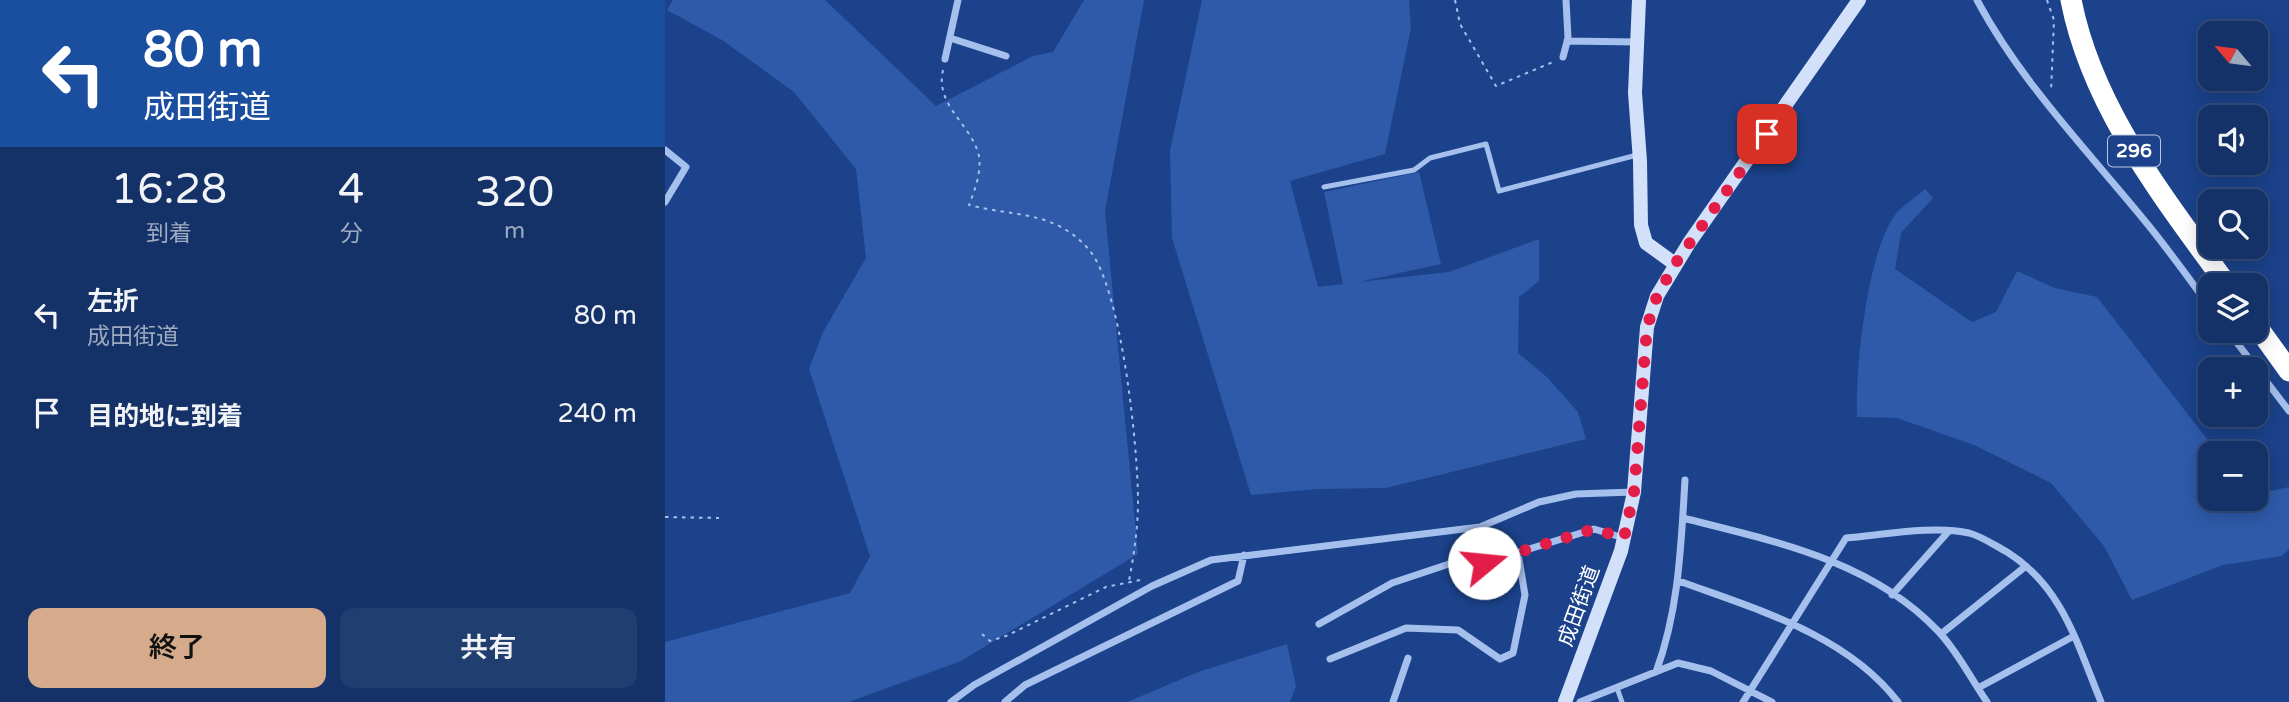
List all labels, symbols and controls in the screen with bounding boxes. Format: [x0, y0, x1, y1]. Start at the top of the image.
text: 80 m [143, 21, 262, 80]
north arrow [2198, 21, 2268, 91]
map controls [2198, 21, 2268, 511]
icon: left [28, 28, 119, 119]
text: 成田街道 [143, 89, 271, 127]
pin [1737, 104, 1797, 164]
button: sound [2198, 105, 2268, 175]
icon: arrive [1748, 115, 1786, 153]
road number: 296 [2108, 136, 2160, 167]
text: 16:28 [111, 164, 227, 215]
text: 4 [338, 164, 364, 215]
text: 320 [475, 167, 554, 218]
button: search [2198, 189, 2268, 259]
text: m [504, 217, 525, 245]
text: 到着 [146, 220, 192, 248]
text: 分 [340, 220, 363, 248]
button: layers [2198, 273, 2268, 343]
text: 左折 [87, 286, 139, 317]
icon: left [28, 296, 66, 334]
text: 80 m [574, 300, 637, 331]
text: 成田街道 [87, 323, 179, 351]
button: + [2198, 357, 2268, 427]
icon: arrive [28, 394, 66, 432]
text: 240 m [557, 398, 637, 429]
text: 目的地に到着 [87, 401, 243, 432]
button: − [2198, 441, 2268, 511]
position arrow [1447, 526, 1521, 600]
street label: 成田街道 [1553, 562, 1605, 650]
button: 終了 [28, 608, 326, 688]
button: 共有 [340, 608, 637, 688]

